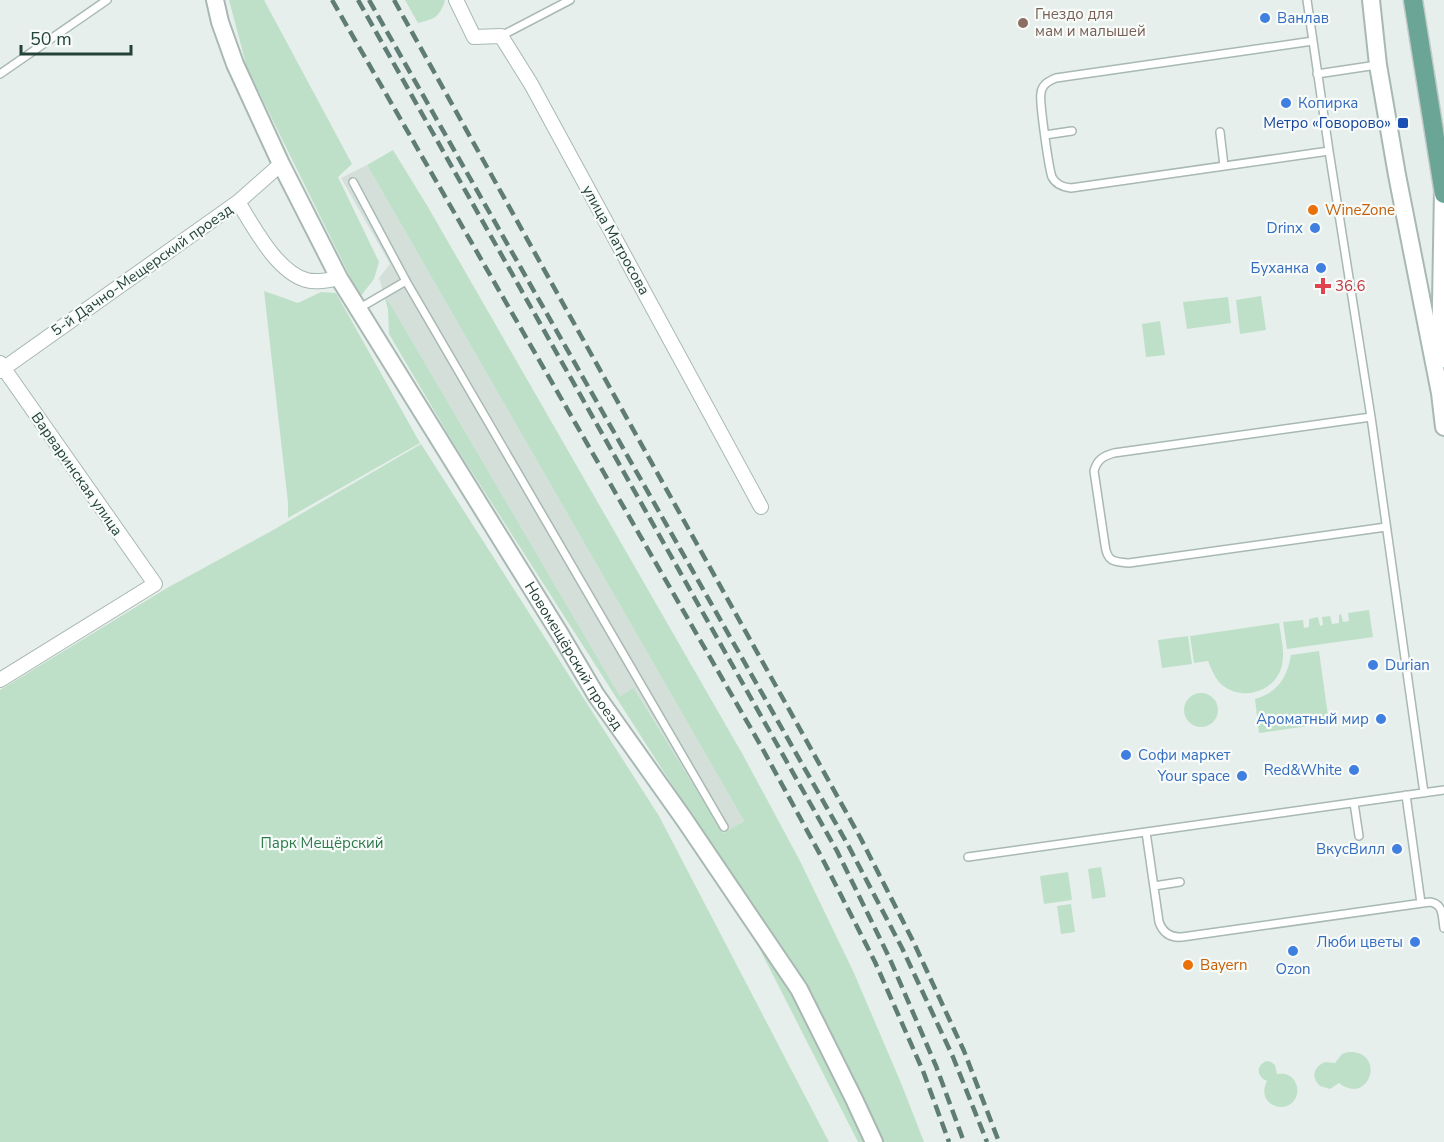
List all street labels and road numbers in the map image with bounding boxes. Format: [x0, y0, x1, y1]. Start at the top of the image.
street label: улица Матросова [578, 182, 654, 298]
street label: 5-й Дачно-Мещерский проезд [47, 199, 237, 341]
street label: Варваринская улица [27, 408, 127, 540]
street label: Новомещёрский проезд [520, 578, 628, 734]

